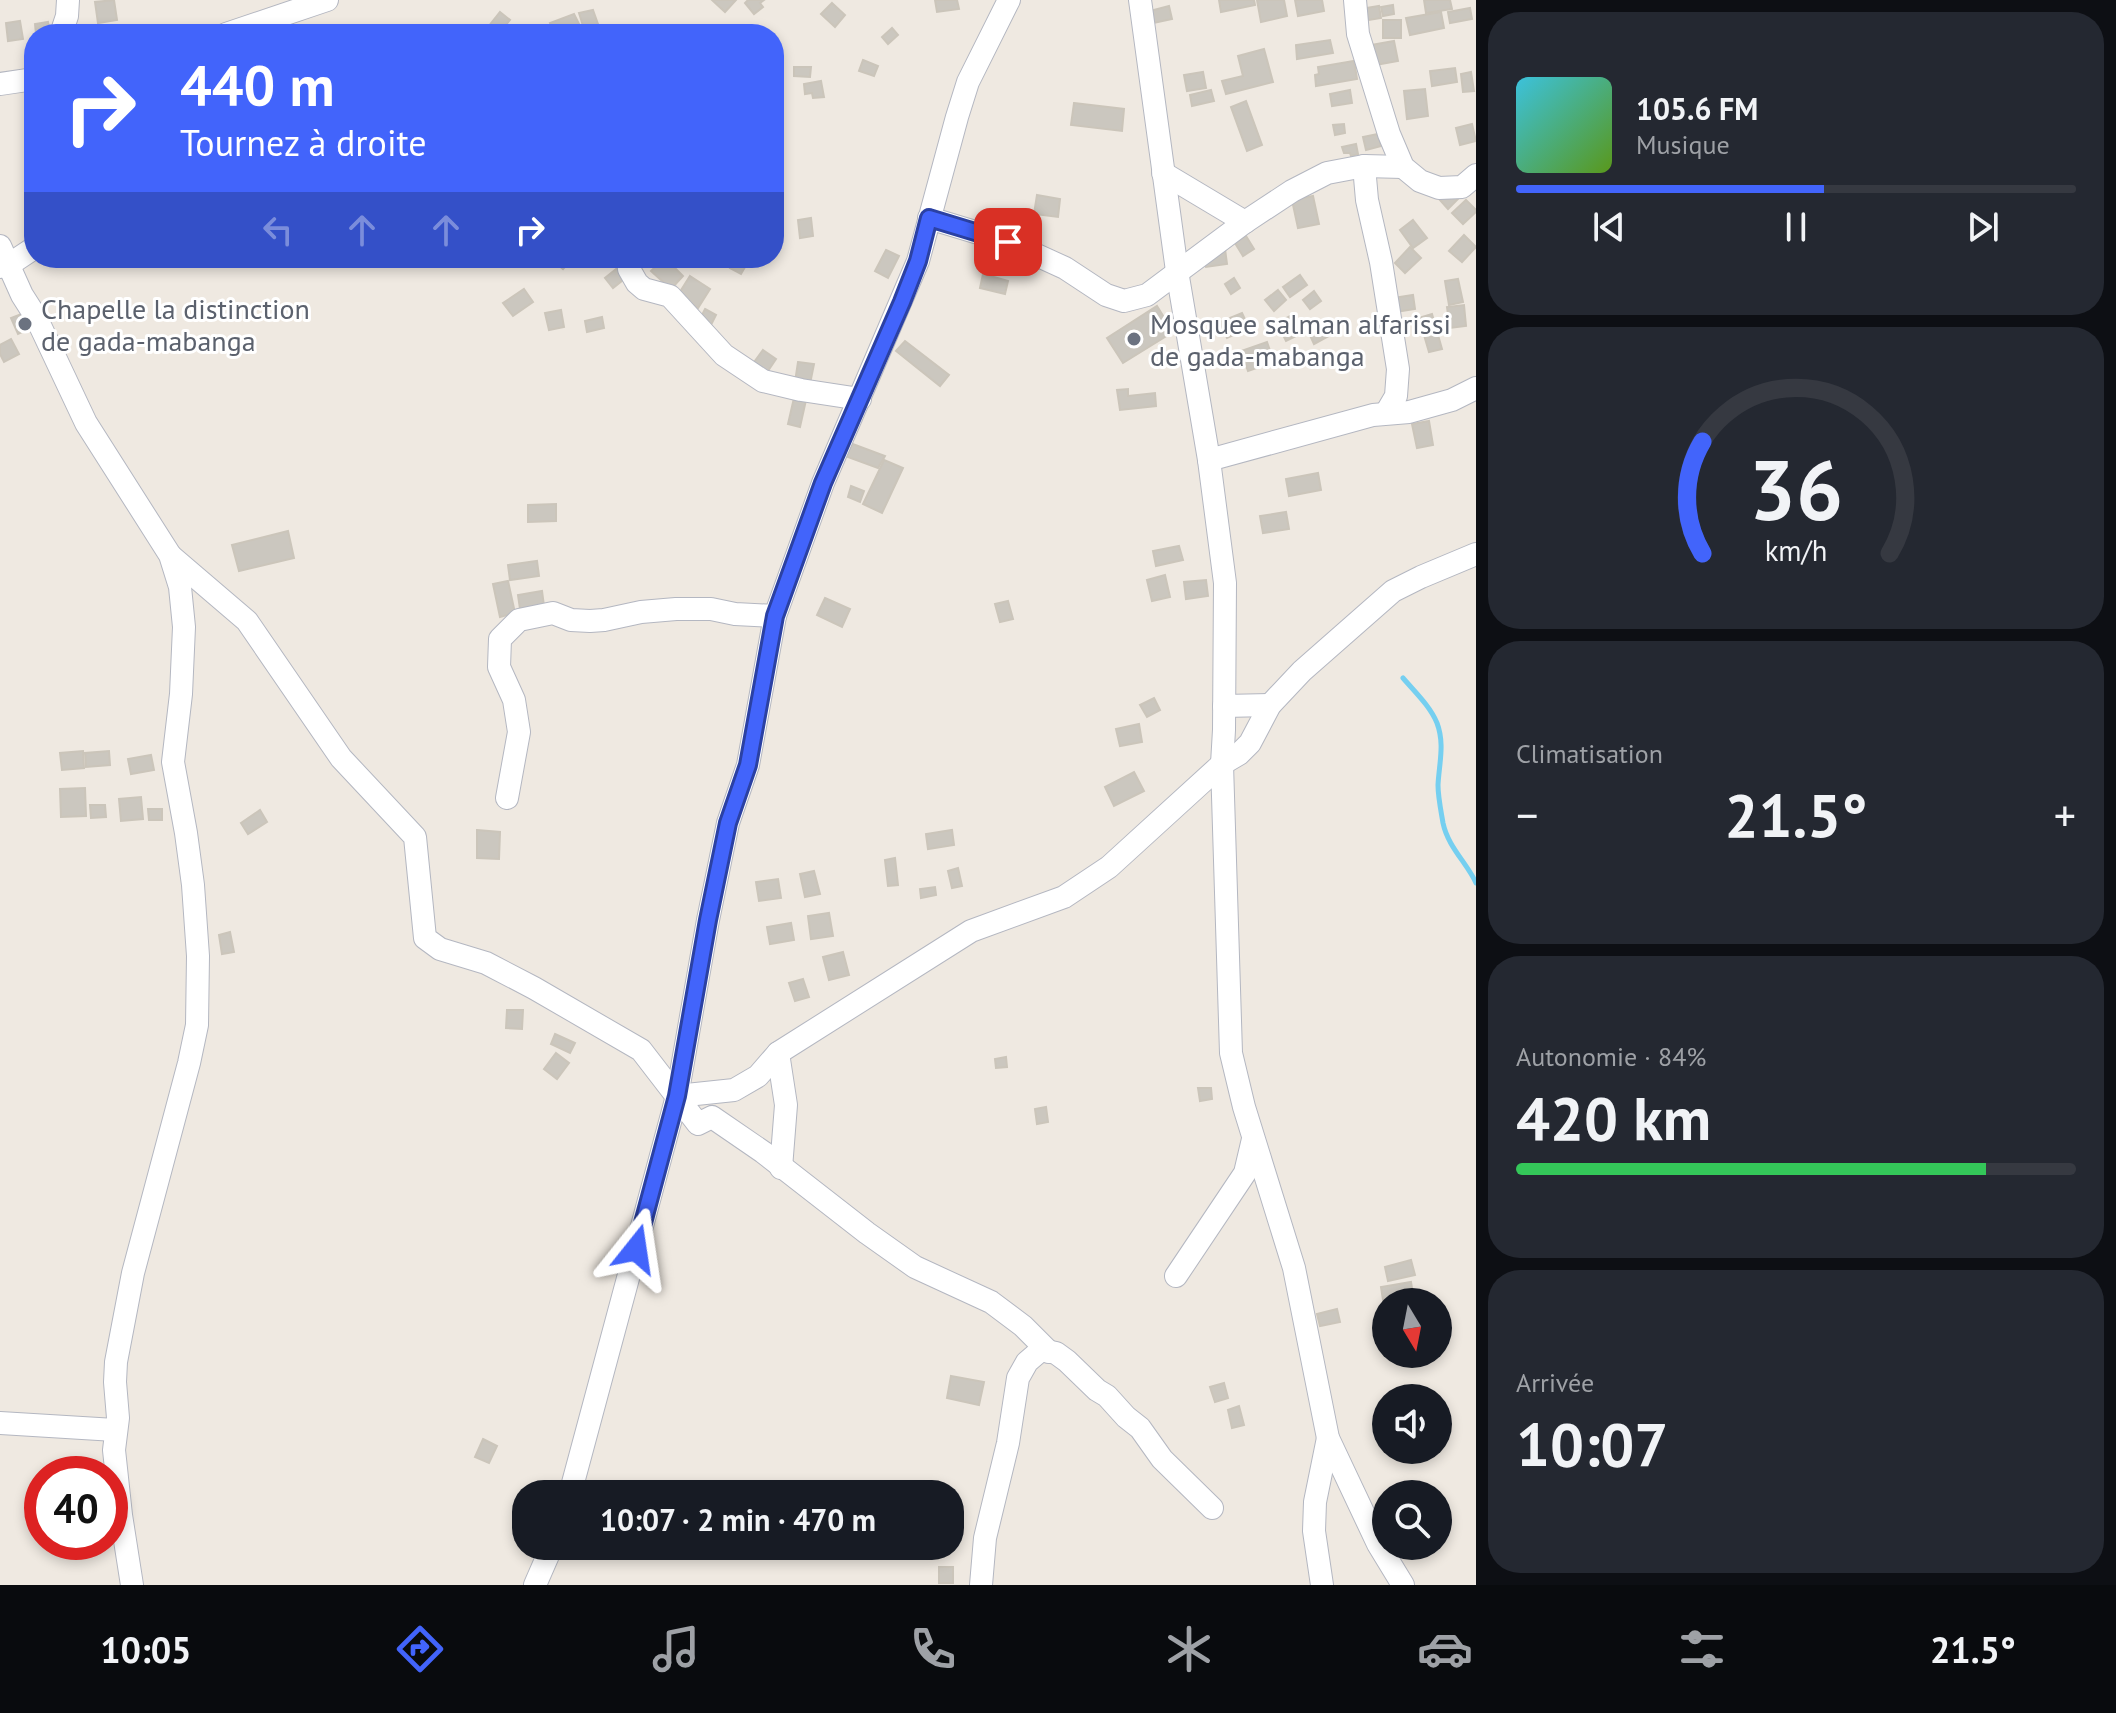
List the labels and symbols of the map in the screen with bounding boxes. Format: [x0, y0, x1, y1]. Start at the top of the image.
pin [974, 208, 1042, 276]
place label: Chapelle la distinction de gada-mabanga [41, 290, 310, 359]
place label: Mosquee salman alfarissi de gada-mabanga [1150, 305, 1451, 374]
marker: Chapelle la distinction de gada-mabanga [16, 315, 34, 333]
marker: Mosquee salman alfarissi de gada-mabanga [1125, 330, 1143, 348]
position arrow [594, 1207, 678, 1291]
north arrow [1372, 1288, 1452, 1368]
speed limit sign: 40 [24, 1456, 128, 1560]

